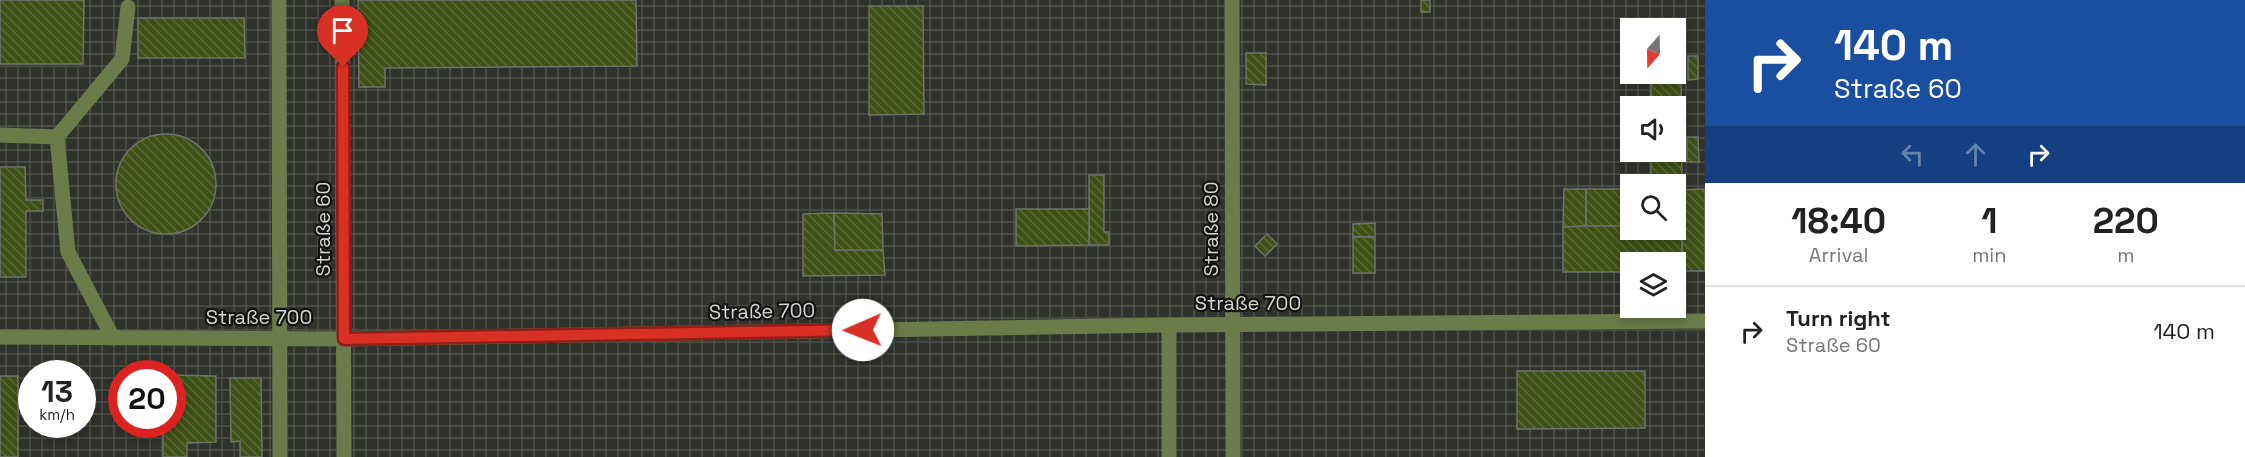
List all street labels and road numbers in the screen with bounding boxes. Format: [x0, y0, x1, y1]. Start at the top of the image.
street label: Straße 60 [310, 182, 336, 276]
street label: Straße 80 [1198, 182, 1224, 276]
street label: Straße 700 [1195, 290, 1301, 316]
street label: Straße 700 [709, 297, 815, 325]
street label: Straße 700 [206, 304, 312, 330]

